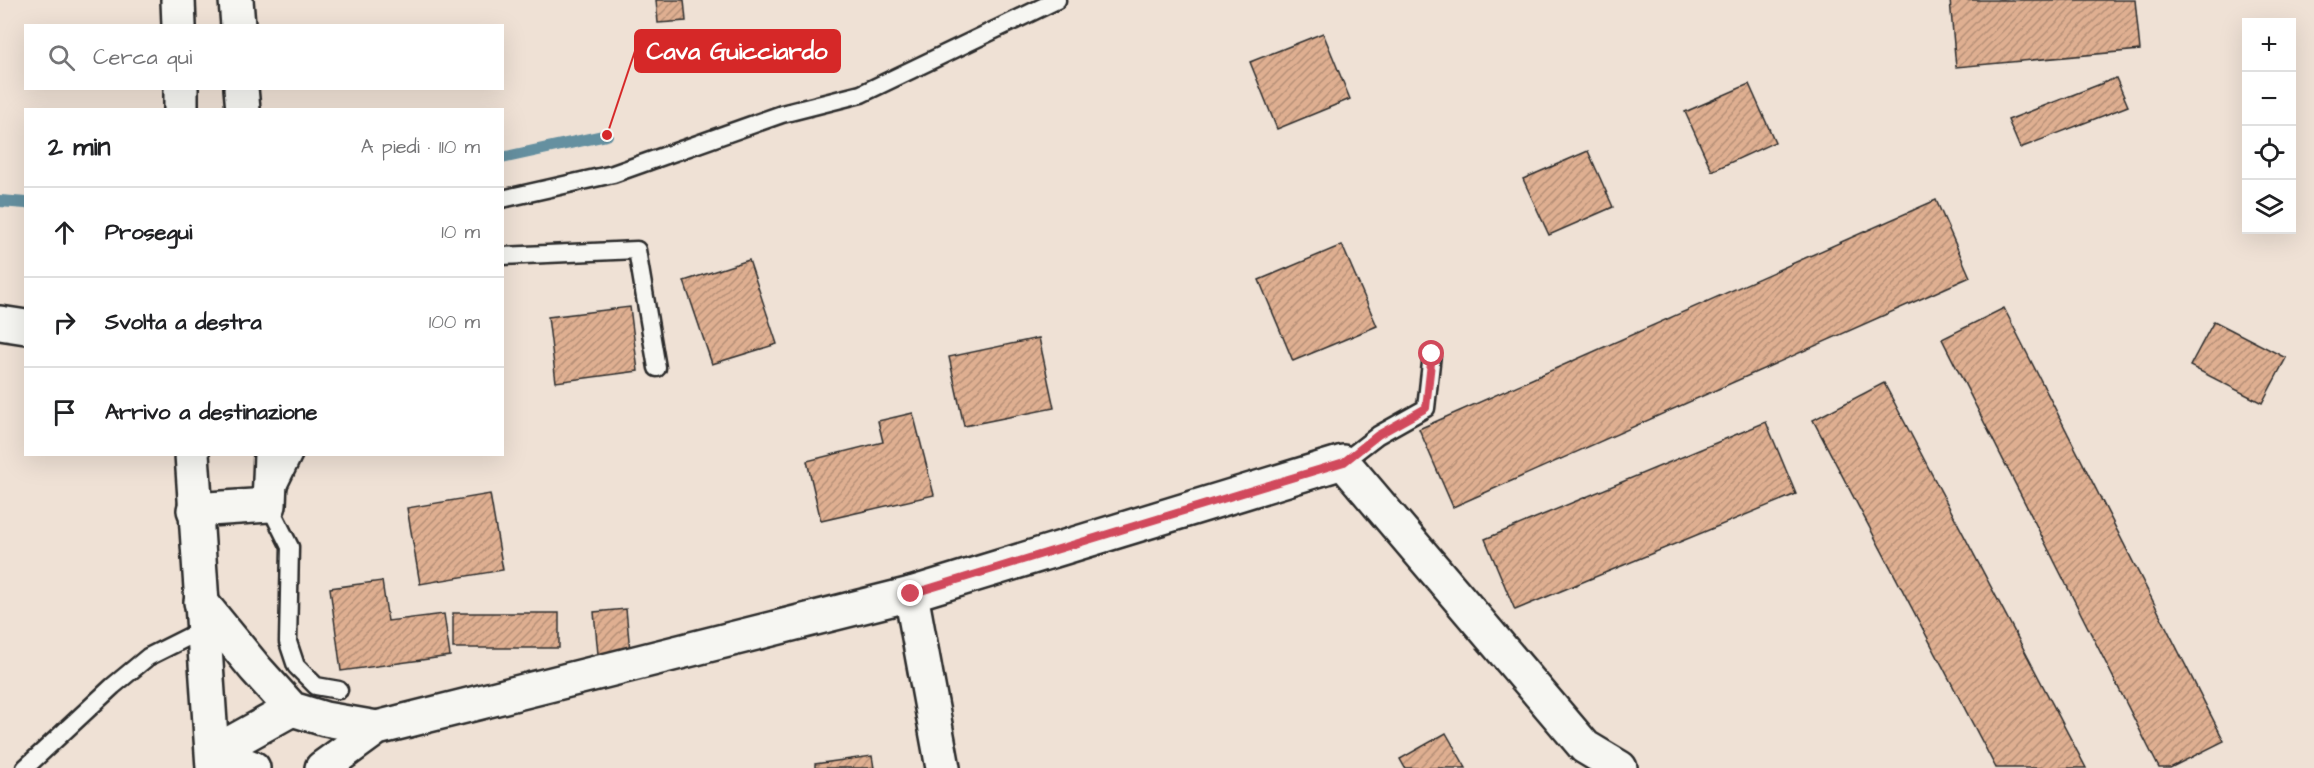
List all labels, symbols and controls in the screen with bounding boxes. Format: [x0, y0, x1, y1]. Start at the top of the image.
map controls [2242, 18, 2296, 234]
button: + [2242, 18, 2296, 72]
search box [24, 24, 504, 90]
callout: Cava Guicciardo [635, 30, 840, 72]
text: Cava Guicciardo [646, 35, 828, 69]
icon: search [45, 41, 78, 74]
text: Cerca qui [93, 42, 192, 73]
button: − [2242, 72, 2296, 126]
button: locate [2242, 126, 2296, 180]
text: 2 min [48, 129, 110, 165]
text: A piedi · 110 m [361, 133, 480, 161]
button: layers [2242, 180, 2296, 234]
icon: ahead [48, 216, 81, 249]
text: Prosegui [105, 217, 192, 248]
text: 10 m [441, 218, 480, 246]
icon: right [48, 306, 81, 339]
text: Svolta a destra [105, 307, 262, 338]
text: 100 m [429, 308, 480, 336]
route start [1418, 340, 1444, 366]
icon: arrive [48, 396, 81, 429]
text: Arrivo a destinazione [105, 397, 317, 428]
route end [897, 580, 923, 606]

